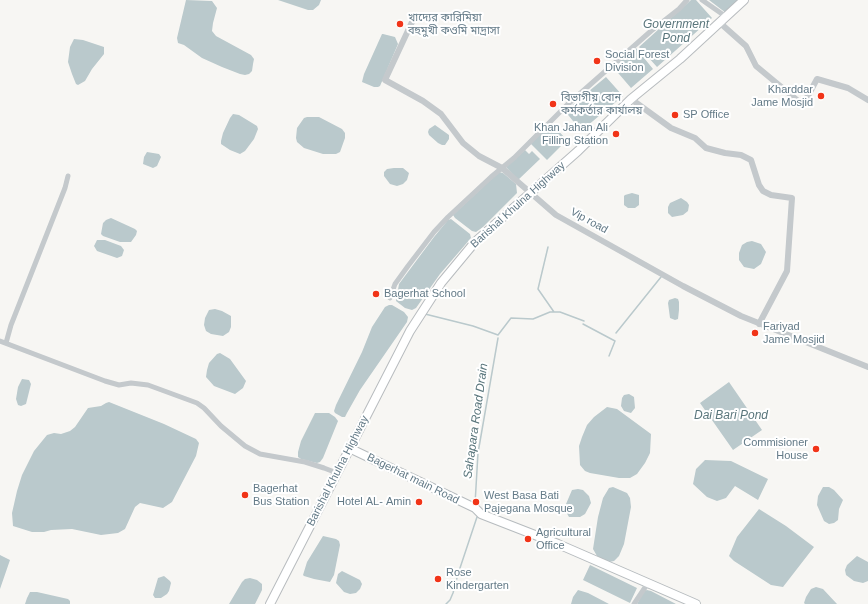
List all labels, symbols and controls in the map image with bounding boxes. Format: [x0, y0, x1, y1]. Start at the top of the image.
place label: খাদ্যের কারিমিয়া বহুমুখী কওমি মাদ্রাসা [408, 11, 500, 37]
water label: Government Pond [643, 18, 709, 46]
marker: খাদ্যের কারিমিয়া বহুমুখী কওমি মাদ্রাসা [395, 19, 405, 29]
place label: Social Forest Division [605, 48, 669, 74]
marker: Social Forest Division [592, 56, 602, 66]
place label: Kharddar Jame Mosjid [751, 83, 813, 109]
place label: বিভাগীয় বোন কর্মকর্তার কার্যালয় [561, 91, 642, 117]
marker: Kharddar Jame Mosjid [816, 91, 826, 101]
marker: বিভাগীয় বোন কর্মকর্তার কার্যালয় [548, 99, 558, 109]
place label: SP Office [683, 108, 729, 122]
marker: SP Office [670, 110, 680, 120]
place label: Khan Jahan Ali Filling Station [534, 121, 608, 147]
marker: Khan Jahan Ali Filling Station [611, 129, 621, 139]
street label: Barishal Khulna Highway [468, 159, 568, 251]
street label: Vip road [568, 205, 610, 237]
place label: Bagerhat School [384, 287, 465, 301]
marker: Bagerhat School [371, 289, 381, 299]
place label: Fariyad Jame Mosjid [763, 320, 825, 346]
marker: Fariyad Jame Mosjid [750, 328, 760, 338]
water label: Sahapara Road Drain [461, 363, 491, 479]
water label: Dai Bari Pond [694, 409, 768, 423]
street label: Barishal Khulna Highway [304, 414, 372, 528]
place label: Commisioner House [743, 436, 808, 462]
marker: Commisioner House [811, 444, 821, 454]
street label: Bagerhat main Road [365, 451, 461, 507]
place label: Bagerhat Bus Station [253, 482, 309, 508]
place label: West Basa Bati Pajegana Mosque [484, 489, 573, 515]
marker: Bagerhat Bus Station [240, 490, 250, 500]
place label: Hotel AL- Amin [337, 495, 411, 509]
marker: Hotel AL- Amin [414, 497, 424, 507]
marker: West Basa Bati Pajegana Mosque [471, 497, 481, 507]
place label: Agricultural Office [536, 526, 591, 552]
marker: Agricultural Office [523, 534, 533, 544]
place label: Rose Kindergarten [446, 566, 509, 592]
marker: Rose Kindergarten [433, 574, 443, 584]

